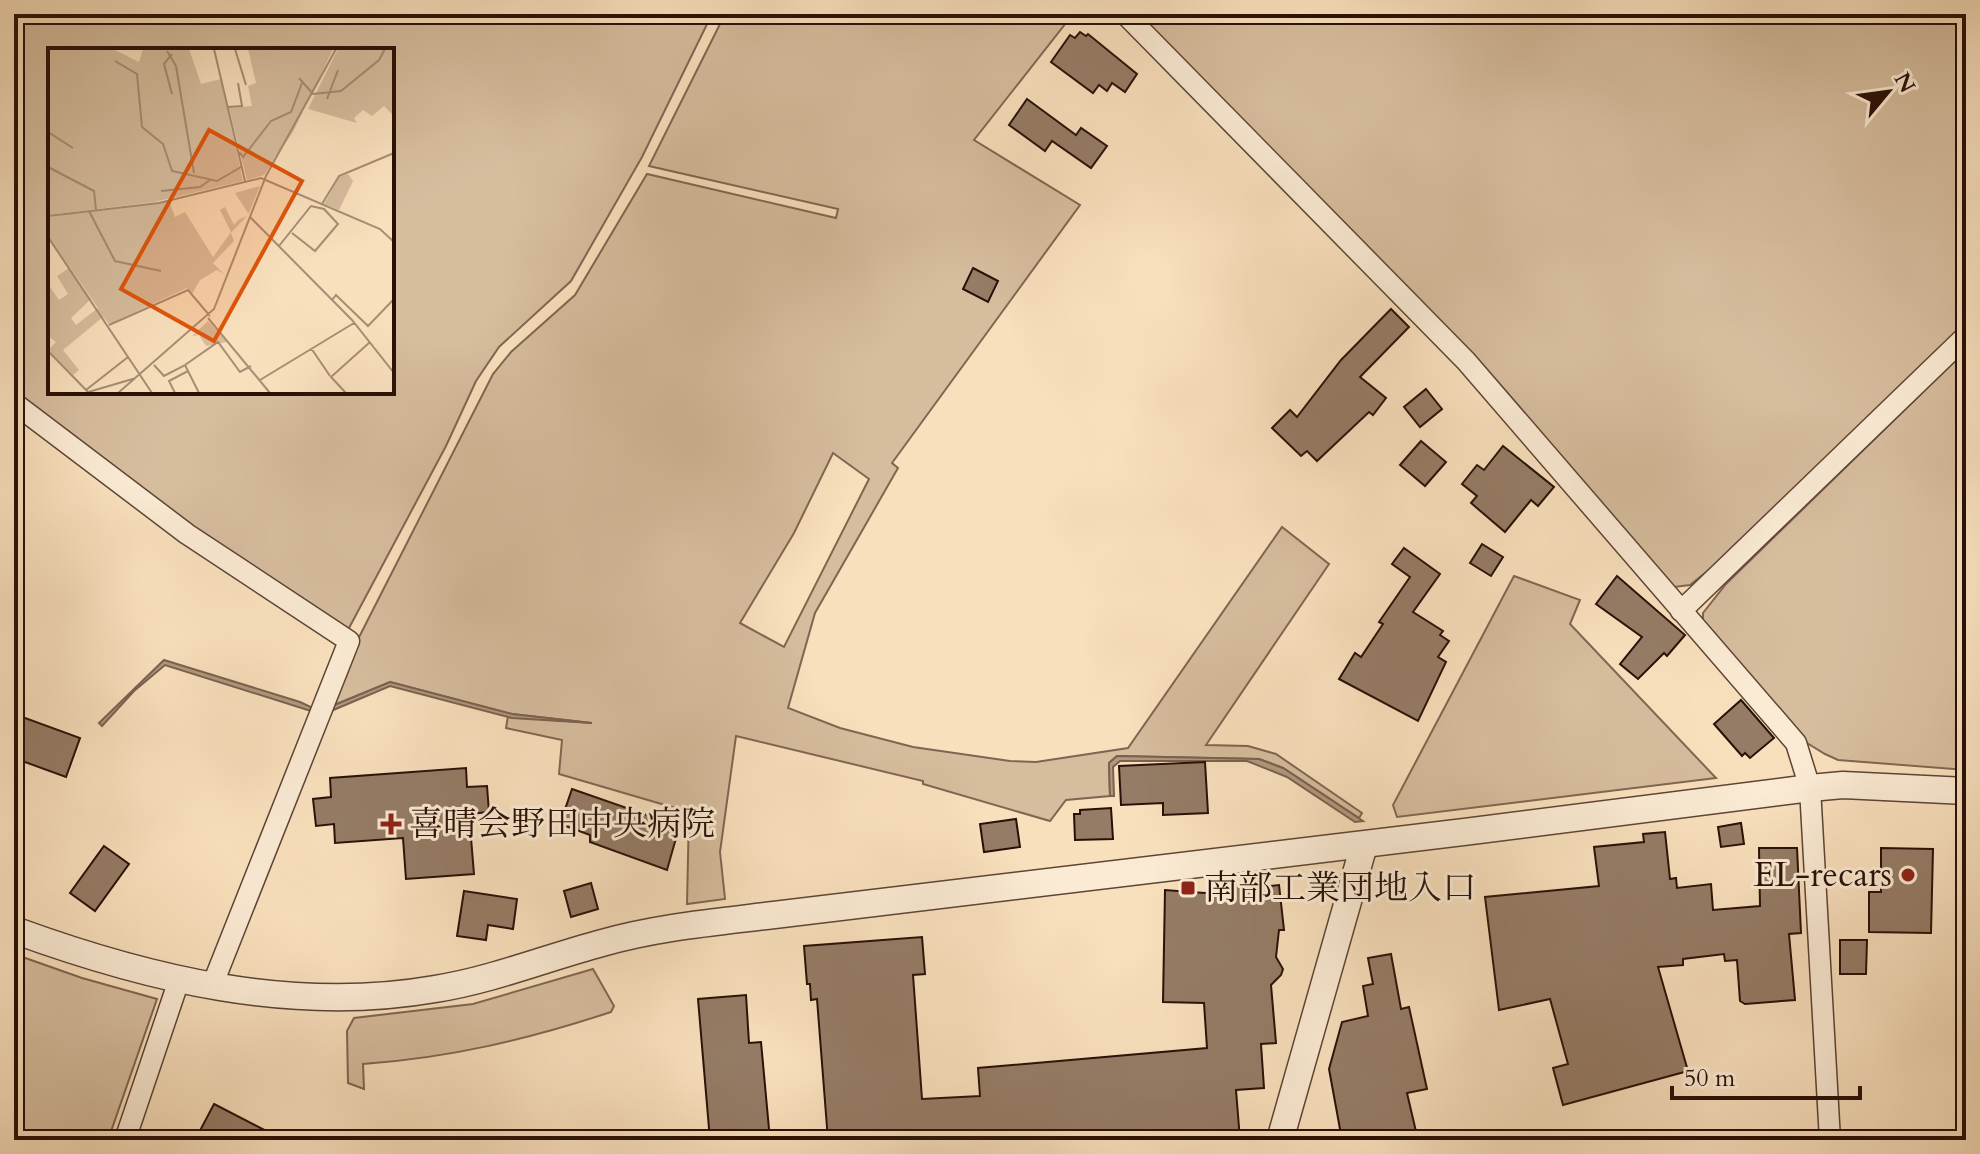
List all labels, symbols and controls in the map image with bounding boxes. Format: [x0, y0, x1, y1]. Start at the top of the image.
inset map [48, 48, 394, 394]
north arrow [1848, 52, 1928, 132]
text: N [1887, 67, 1922, 98]
place label: 喜晴会野田中央病院 [409, 801, 715, 847]
marker: 喜晴会野田中央病院 [380, 813, 402, 835]
place label: EL-recars [1753, 852, 1892, 898]
place label: 南部工業団地入口 [1204, 865, 1476, 911]
marker: EL-recars [1899, 866, 1917, 884]
marker: 南部工業団地入口 [1179, 879, 1197, 897]
scale bar [1672, 1050, 1860, 1100]
text: 50 m [1684, 1062, 1736, 1095]

